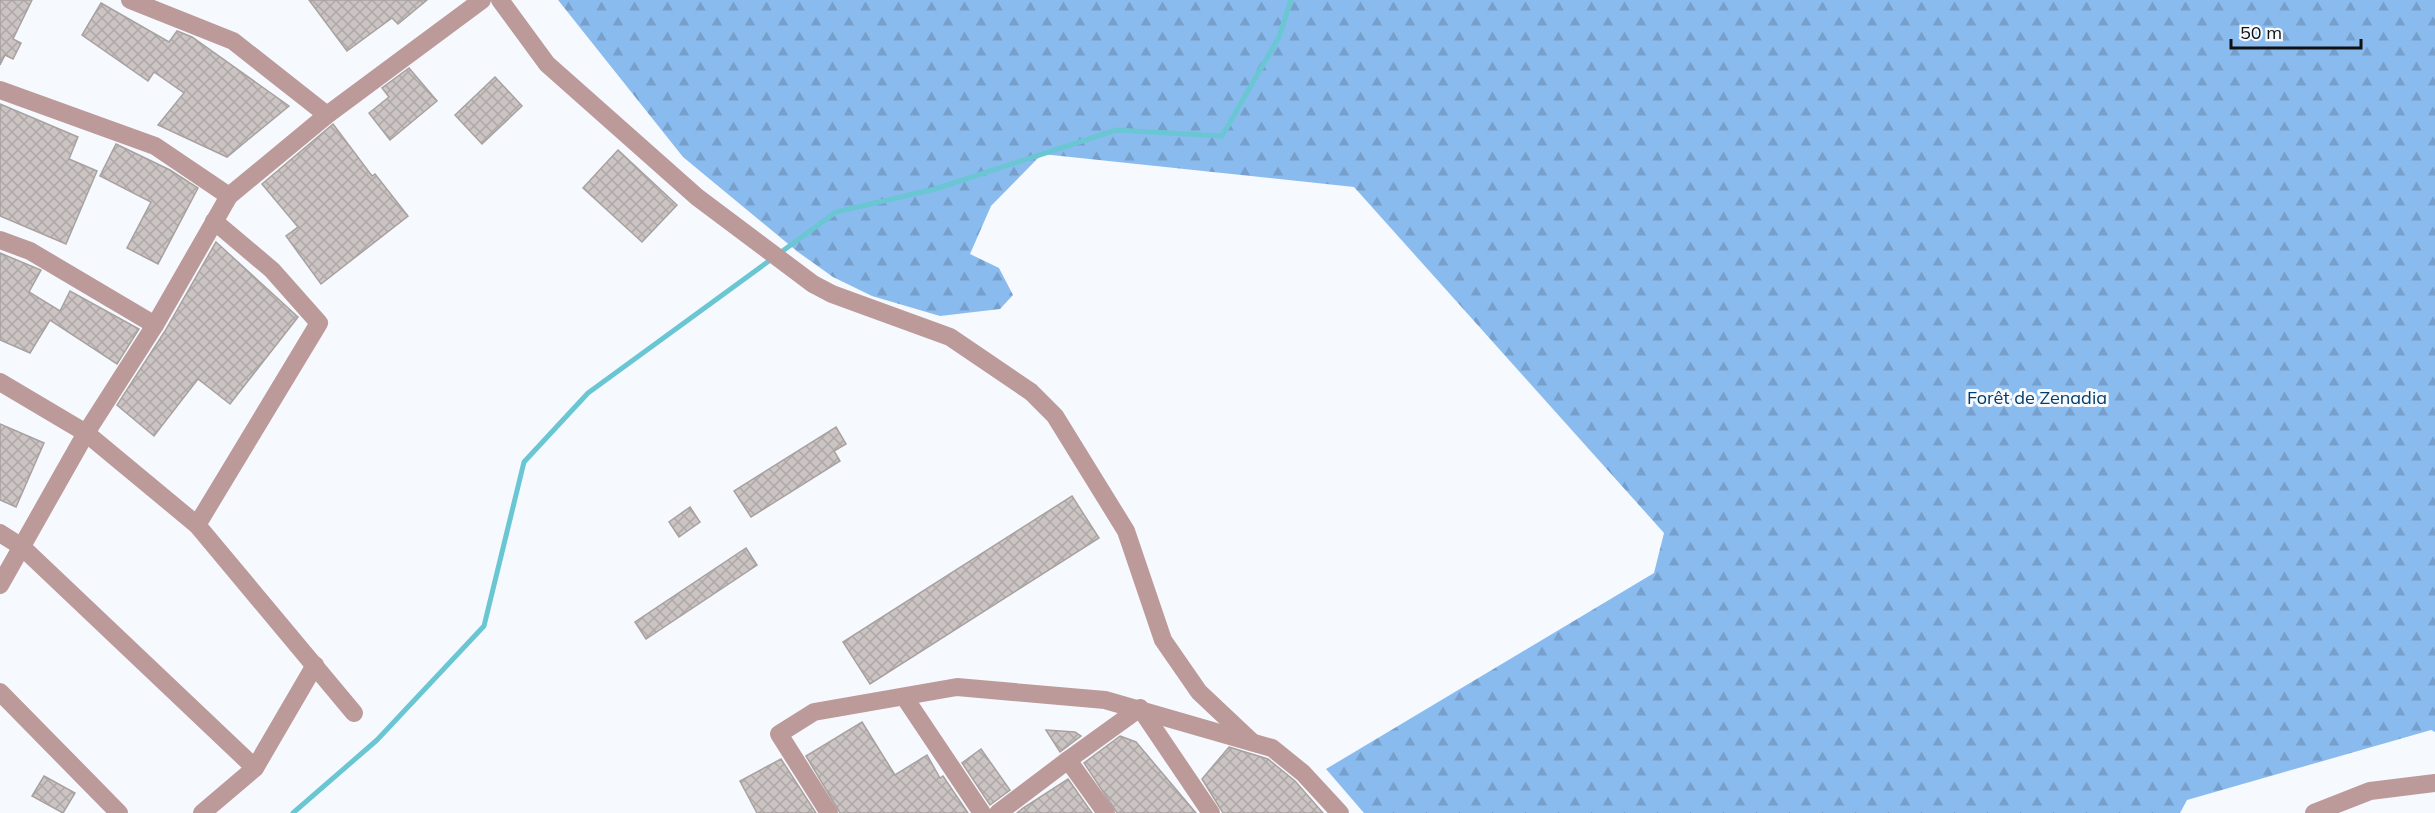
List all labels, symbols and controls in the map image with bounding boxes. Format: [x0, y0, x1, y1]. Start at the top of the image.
scale bar [2231, 12, 2362, 50]
text: 50 m [2240, 21, 2282, 44]
park label: Forêt de Zenadia [1967, 386, 2107, 409]

